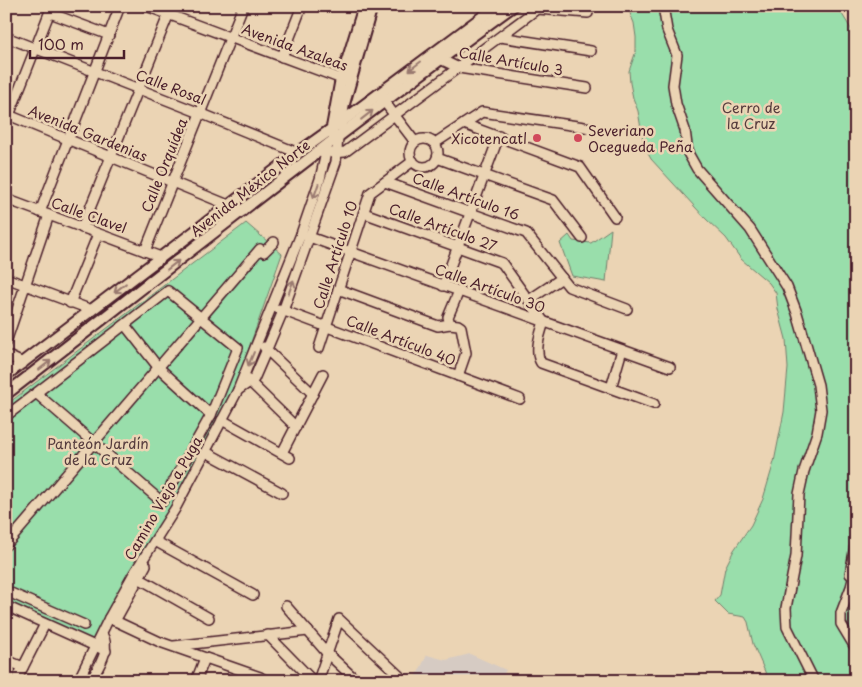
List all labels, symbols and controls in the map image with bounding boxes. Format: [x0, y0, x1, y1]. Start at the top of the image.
street label: Avenida Azaleas [239, 18, 351, 76]
scale bar [30, 28, 124, 60]
text: 100 m [38, 32, 84, 55]
street label: Calle Artículo 3 [457, 41, 565, 81]
one-way arrow [409, 61, 422, 72]
street label: Calle Rosal [133, 64, 209, 110]
park label: Cerro de la Cruz [722, 97, 781, 134]
street label: Avenida Gardenias [25, 100, 151, 166]
one-way arrow [361, 109, 374, 120]
street label: Calle Orquídea [136, 115, 193, 215]
place label: Severiano Ocegueda Peña [588, 120, 693, 157]
place label: Xicotencatl [451, 128, 527, 149]
marker: Xicotencatl [531, 132, 543, 144]
marker: Severiano Ocegueda Peña [572, 132, 584, 144]
street label: Avenida México Norte [186, 134, 314, 242]
street label: Calle Artículo 16 [410, 167, 523, 225]
one-way arrow [310, 183, 320, 199]
street label: Calle Clavel [48, 192, 130, 238]
street label: Calle Artículo 10 [308, 198, 362, 312]
street label: Calle Artículo 27 [386, 198, 500, 256]
street label: Calle Artículo 30 [432, 258, 548, 318]
one-way arrow [166, 260, 180, 270]
one-way arrow [287, 280, 296, 295]
one-way arrow [114, 283, 127, 294]
street label: Calle Artículo 40 [343, 309, 459, 371]
one-way arrow [246, 351, 256, 366]
one-way arrow [38, 359, 51, 370]
street label: Camino Viejo a Puga [119, 432, 207, 564]
park label: Panteón Jardín de la Cruz [47, 433, 149, 470]

